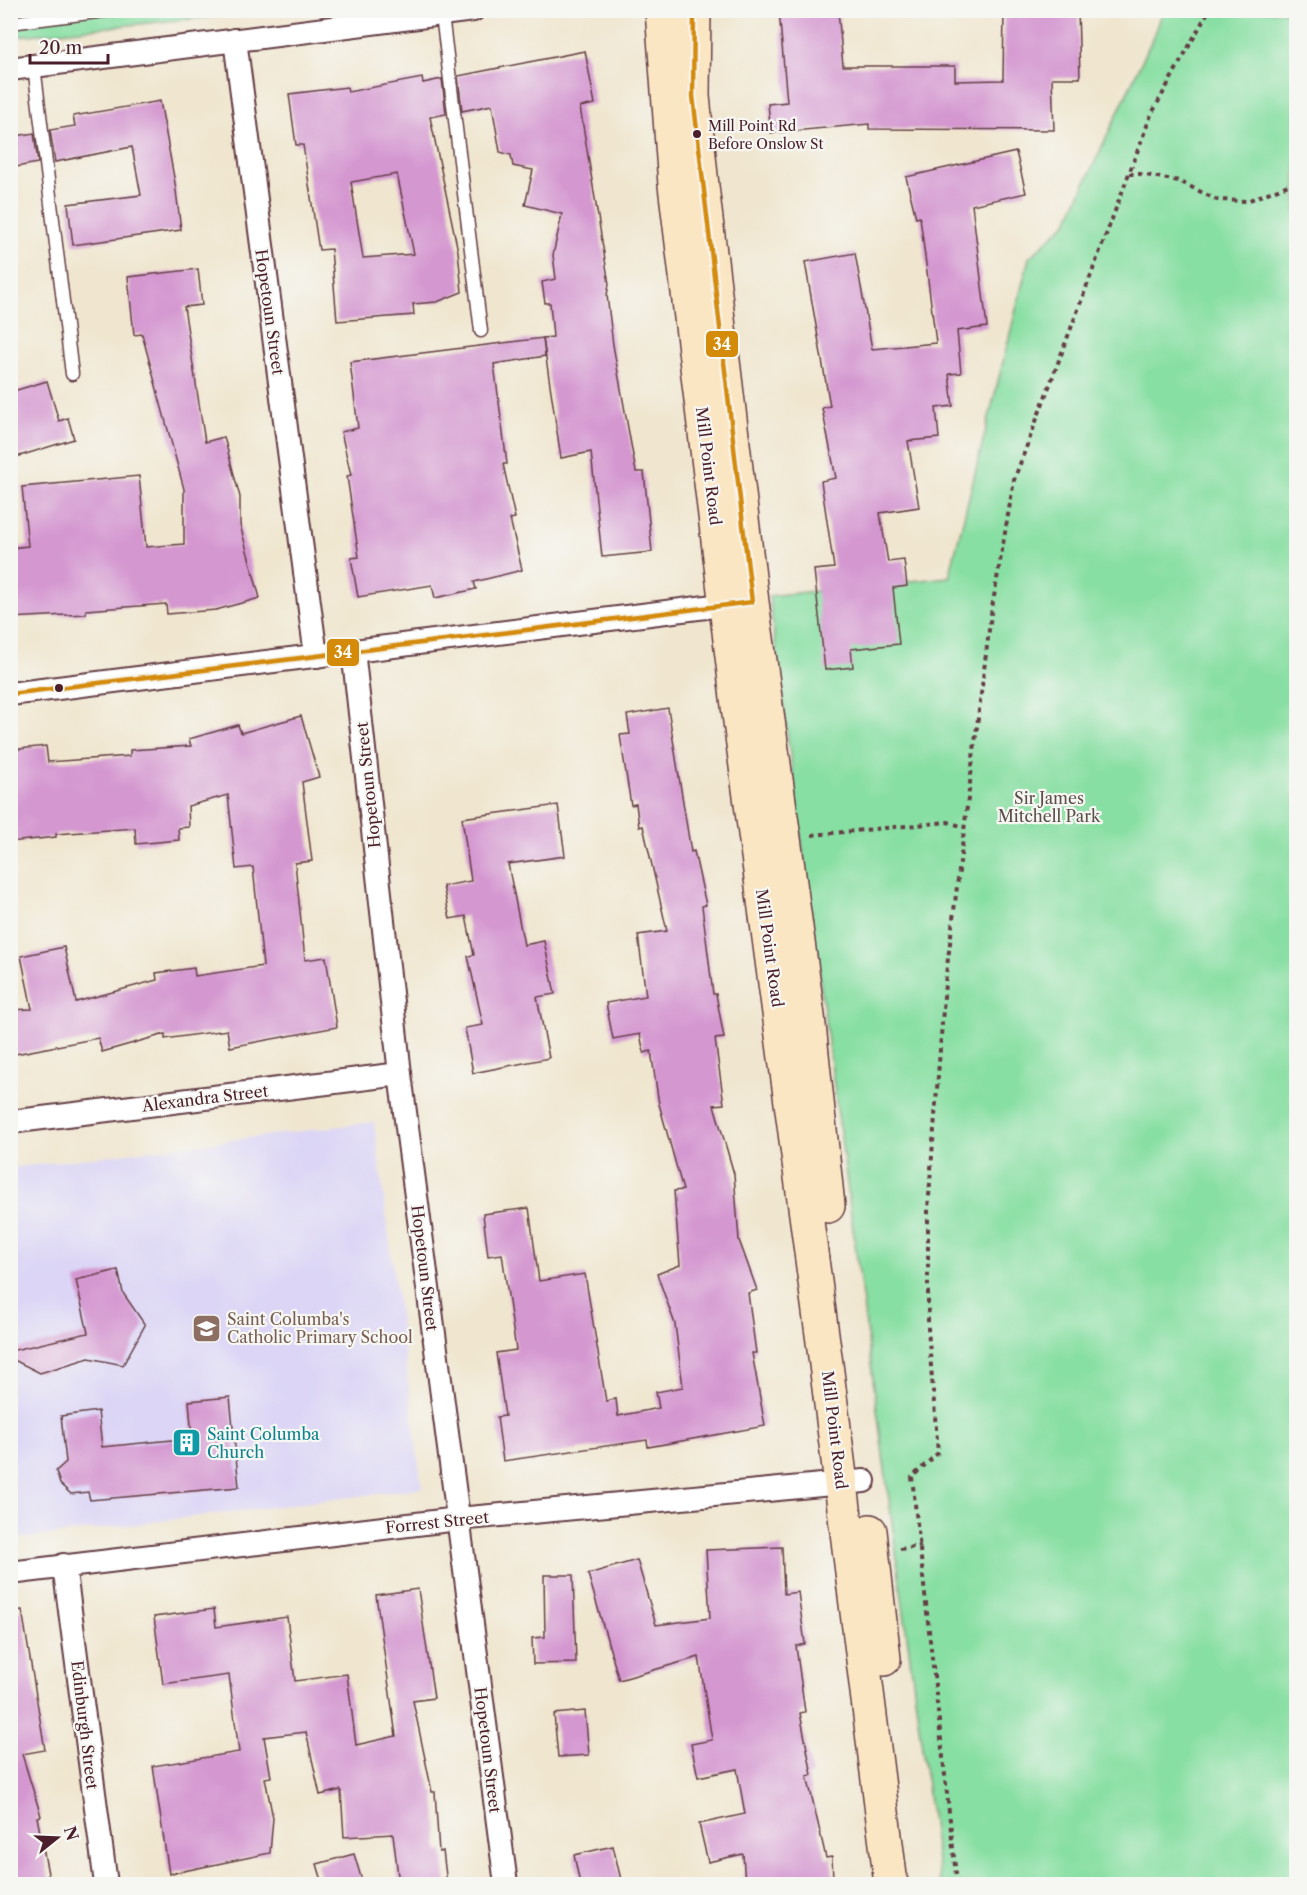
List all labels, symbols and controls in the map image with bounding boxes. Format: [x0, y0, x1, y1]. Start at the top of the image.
scale bar [30, 27, 108, 65]
text: 20 m [39, 37, 83, 59]
place label: Mill Point Rd Before Onslow St [708, 117, 823, 153]
marker: Mill Point Rd Before Onslow St [691, 128, 703, 140]
street label: Hopetoun Street [251, 248, 289, 377]
line badge: 34 [705, 330, 739, 358]
text: 34 [713, 334, 731, 354]
street label: Mill Point Road [692, 406, 726, 527]
line badge: 34 [326, 638, 360, 667]
text: 34 [334, 642, 352, 662]
unlabelled marker [53, 682, 65, 694]
street label: Hopetoun Street [351, 721, 385, 849]
park label: Sir James Mitchell Park [998, 788, 1101, 826]
street label: Mill Point Road [752, 888, 788, 1009]
street label: Alexandra Street [140, 1080, 270, 1116]
street label: Hopetoun Street [407, 1204, 443, 1333]
place label: Saint Columba's Catholic Primary School [227, 1309, 413, 1347]
school or university icon: Saint Columba's Catholic Primary School [190, 1312, 222, 1344]
street label: Mill Point Road [818, 1370, 852, 1491]
place label: Saint Columba Church [207, 1424, 320, 1462]
building icon: Saint Columba Church [170, 1427, 202, 1459]
street label: Forrest Street [384, 1507, 490, 1537]
street label: Edinburgh Street [67, 1659, 103, 1791]
street label: Hopetoun Street [470, 1686, 506, 1815]
north arrow [27, 1808, 87, 1868]
text: N [60, 1824, 83, 1843]

